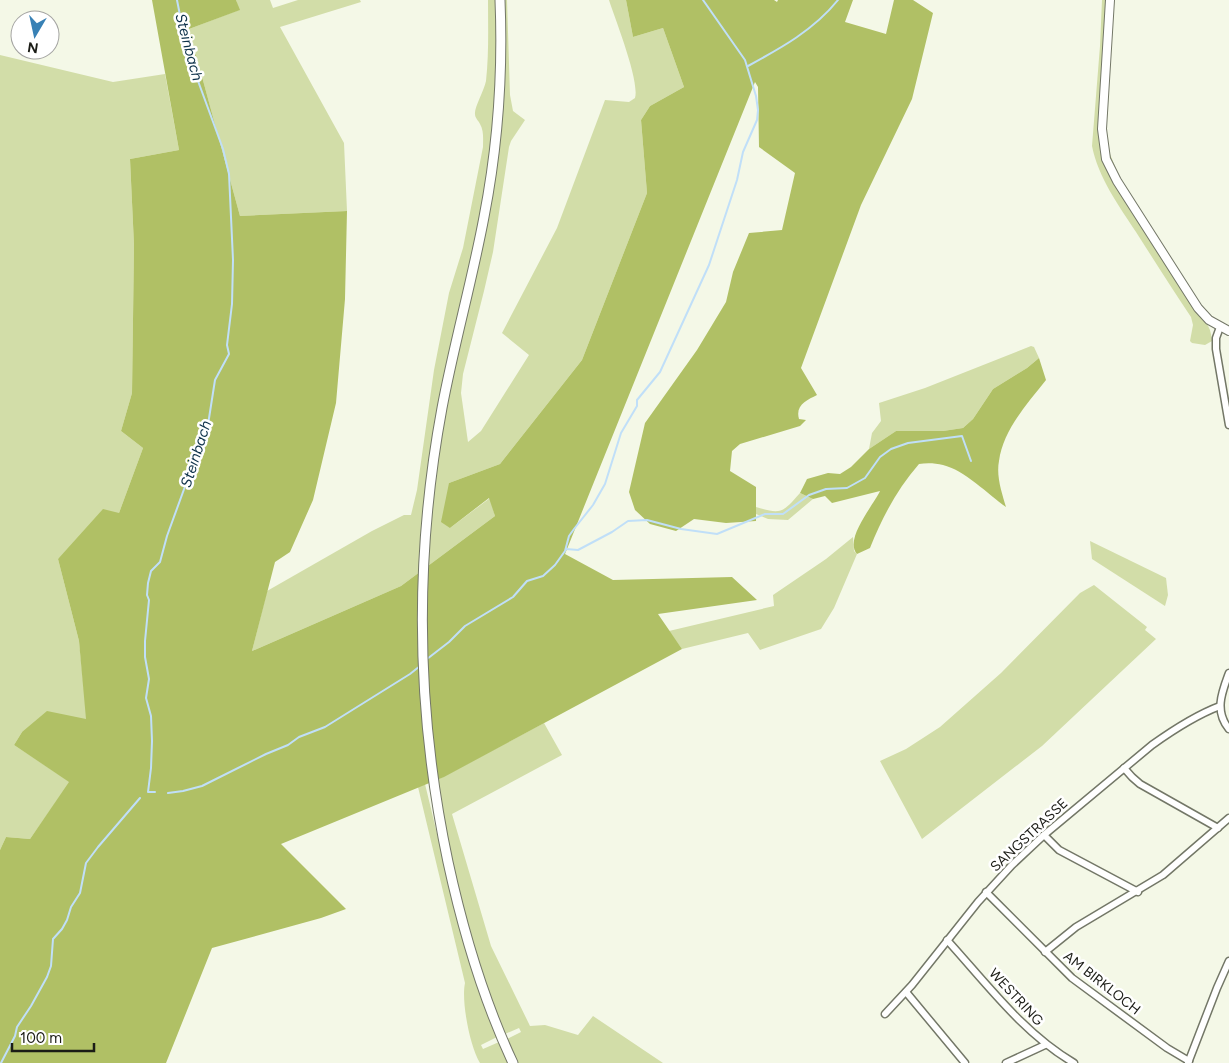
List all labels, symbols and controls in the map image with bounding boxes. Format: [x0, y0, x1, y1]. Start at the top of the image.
north arrow [10, 10, 60, 60]
water label: Steinbach [171, 11, 207, 83]
text: N [26, 38, 40, 57]
water label: Steinbach [177, 418, 215, 490]
street label: SANGSTRASSE [987, 795, 1071, 875]
street label: AM BIRKLOCH [1060, 948, 1144, 1018]
street label: WESTRING [985, 965, 1047, 1029]
scale bar [12, 1020, 95, 1052]
text: 100 m [20, 1029, 62, 1047]

